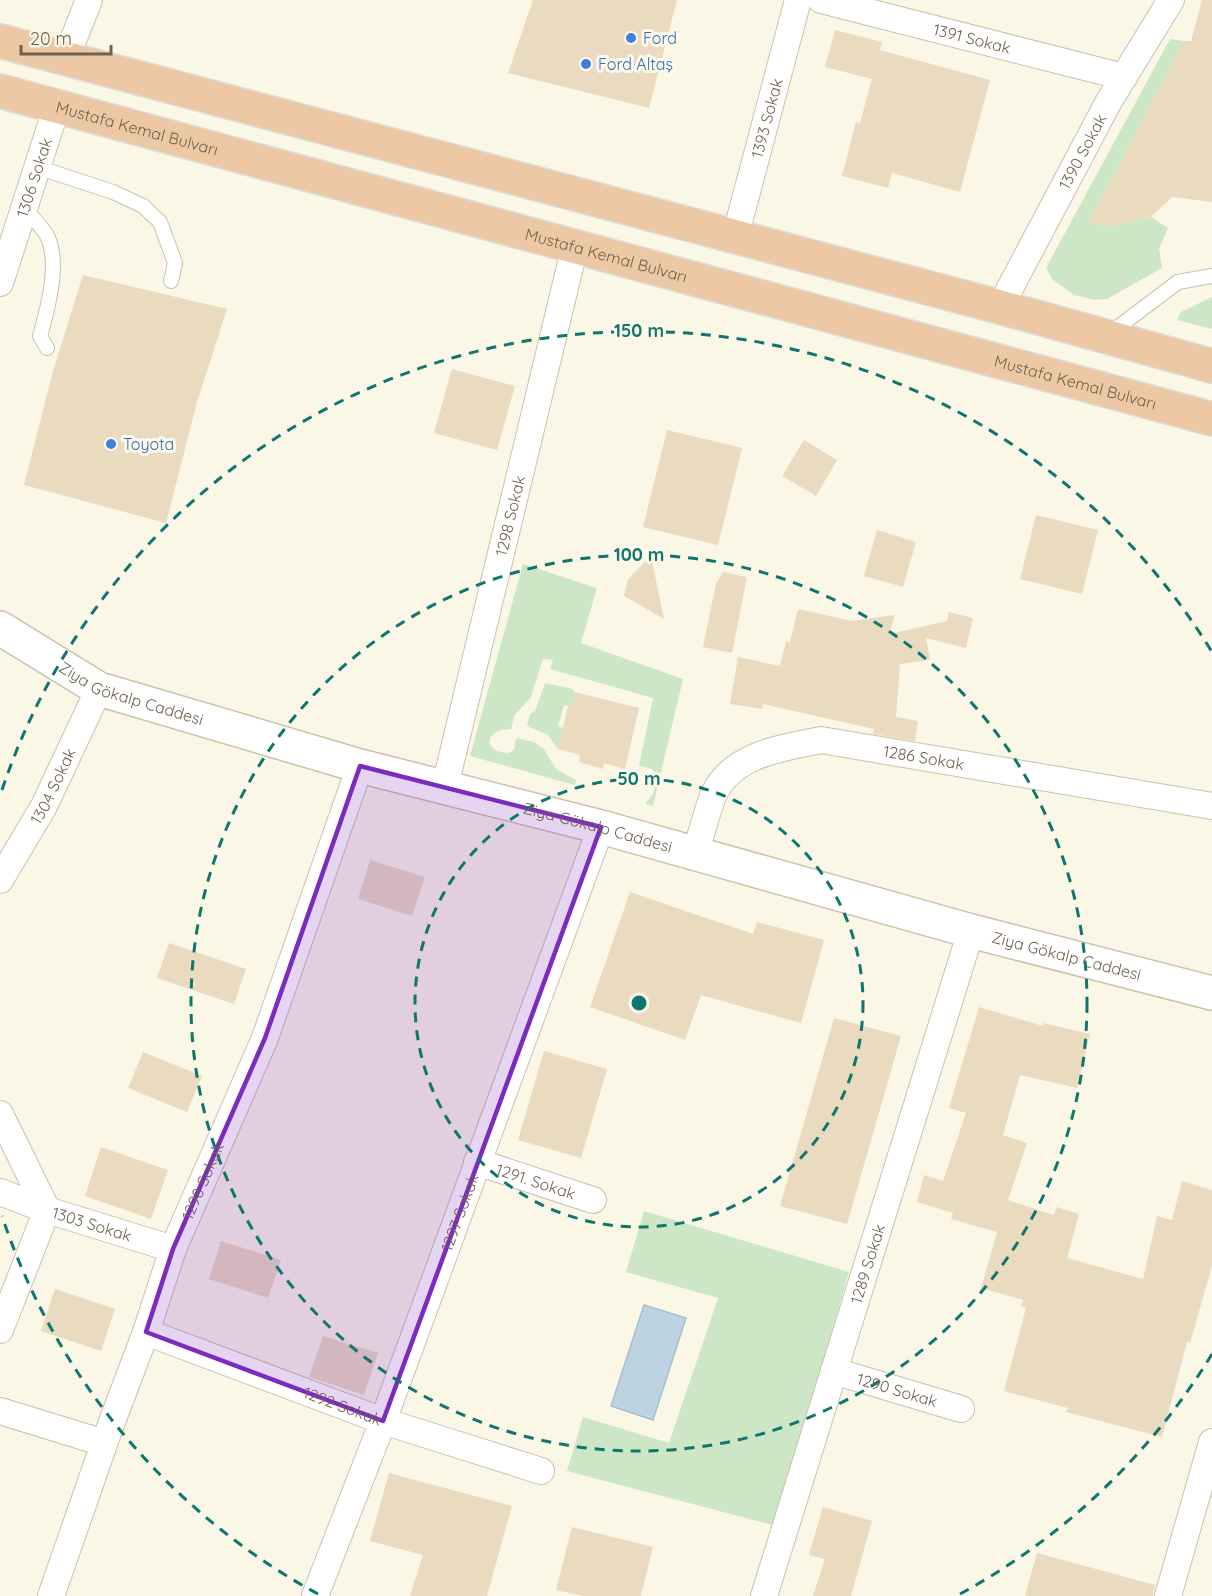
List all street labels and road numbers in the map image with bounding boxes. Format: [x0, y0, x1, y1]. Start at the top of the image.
street label: 1391 Sokak [931, 19, 1013, 58]
street label: 1393 Sokak [746, 76, 787, 160]
street label: Mustafa Kemal Bulvarı [54, 97, 220, 160]
street label: 1390 Sokak [1054, 110, 1110, 193]
street label: 1306 Sokak [12, 135, 56, 220]
street label: Mustafa Kemal Bulvarı [523, 224, 690, 287]
street label: Mustafa Kemal Bulvarı [992, 351, 1159, 414]
street label: 1298 Sokak [491, 473, 529, 558]
street label: Ziya Gökalp Caddesi [56, 657, 206, 729]
street label: 1286 Sokak [882, 741, 966, 774]
street label: 1304 Sokak [26, 745, 80, 828]
street label: Ziya Gökalp Caddesi [521, 798, 675, 857]
street label: Ziya Gökalp Caddesi [990, 927, 1143, 984]
street label: 1298 Sokak [177, 1139, 228, 1223]
street label: 1291. Sokak [494, 1159, 578, 1204]
street label: 1297 Sokak [436, 1171, 483, 1254]
street label: 1303 Sokak [50, 1202, 134, 1246]
street label: 1289 Sokak [846, 1222, 889, 1306]
street label: 1290 Sokak [855, 1368, 940, 1411]
street label: 1292 Sokak [300, 1382, 385, 1430]

